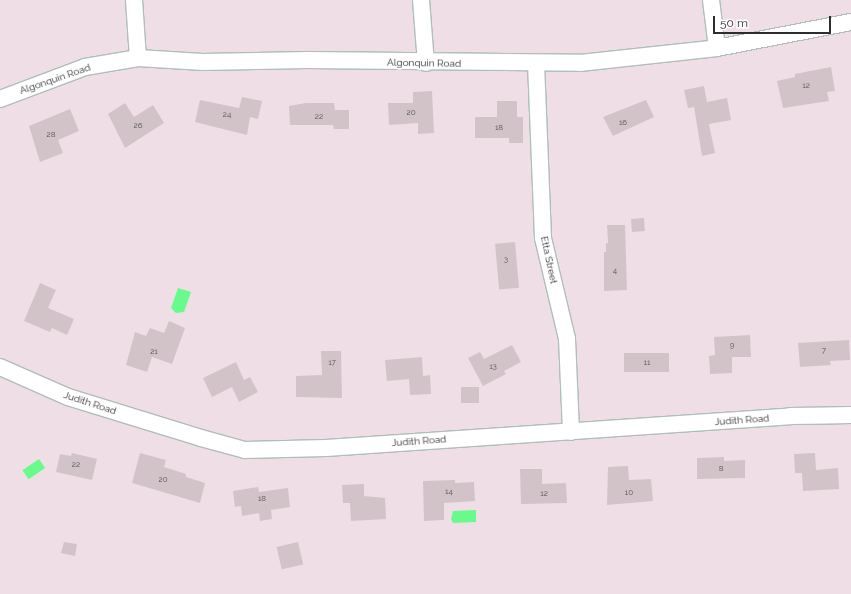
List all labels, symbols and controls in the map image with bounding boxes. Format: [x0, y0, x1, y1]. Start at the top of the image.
scale bar [715, 8, 833, 34]
text: 50 m [720, 16, 748, 30]
street label: Algonquin Road [387, 56, 461, 70]
street label: Algonquin Road [18, 61, 92, 97]
house number: 12 [802, 81, 810, 91]
house number: 20 [406, 108, 416, 118]
house number: 24 [223, 110, 231, 120]
house number: 22 [315, 112, 323, 122]
house number: 16 [619, 118, 627, 128]
house number: 26 [134, 121, 142, 131]
house number: 18 [495, 123, 503, 133]
house number: 28 [47, 130, 55, 140]
street label: Etta Street [538, 235, 560, 285]
house number: 3 [504, 255, 508, 265]
house number: 4 [613, 266, 617, 276]
house number: 9 [730, 341, 734, 351]
house number: 7 [822, 346, 826, 356]
house number: 21 [150, 347, 158, 357]
house number: 17 [328, 358, 336, 368]
house number: 11 [644, 358, 650, 368]
house number: 13 [489, 362, 497, 372]
street label: Judith Road [62, 389, 118, 417]
street label: Judith Road [714, 412, 770, 428]
street label: Judith Road [391, 433, 447, 449]
house number: 22 [72, 460, 80, 470]
house number: 8 [719, 464, 723, 474]
house number: 20 [158, 475, 168, 485]
house number: 14 [445, 487, 453, 497]
house number: 10 [625, 488, 633, 498]
house number: 12 [540, 489, 548, 499]
house number: 18 [258, 494, 266, 504]

